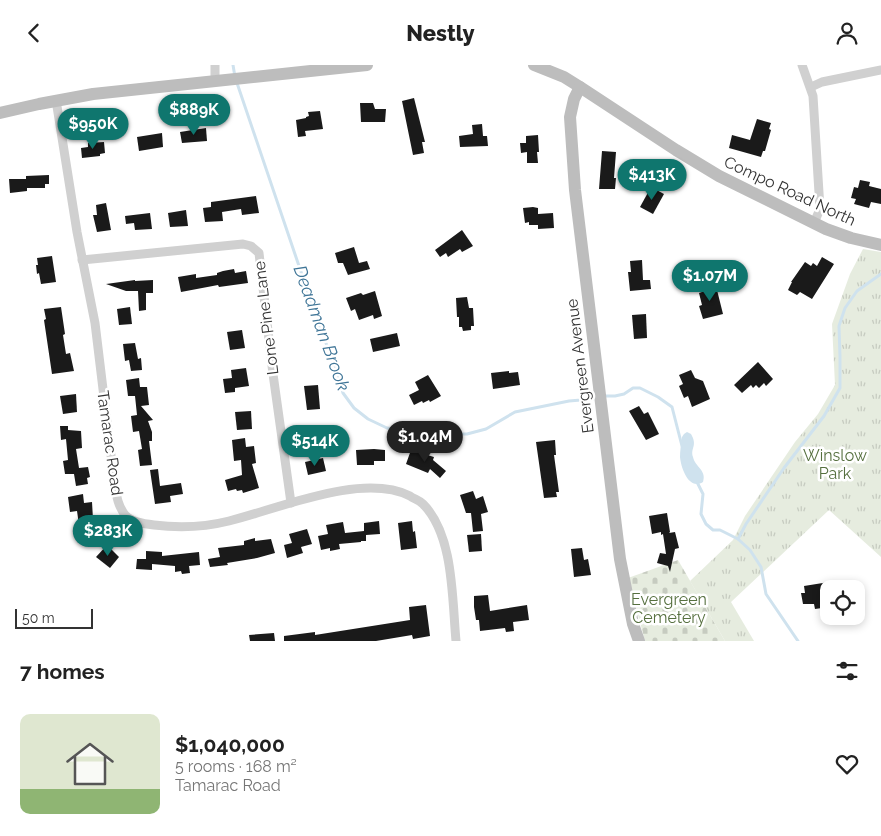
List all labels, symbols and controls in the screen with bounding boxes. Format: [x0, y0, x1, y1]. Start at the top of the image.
icon: back [20, 19, 48, 47]
icon: person [833, 19, 861, 47]
text: Nestly [406, 20, 475, 46]
pin: $889K [159, 93, 229, 136]
text: $889K [169, 100, 219, 119]
pin: $950K [58, 107, 128, 150]
text: $950K [69, 114, 117, 133]
street label: Compo Road North [721, 152, 859, 230]
pin: $413K [617, 159, 687, 201]
text: $413K [629, 165, 675, 184]
pin: $1.07M [669, 259, 751, 302]
street label: Lone Pine Lane [250, 260, 282, 376]
water label: Deadman Brook [289, 262, 355, 394]
text: $1.07M [683, 266, 737, 285]
street label: Evergreen Avenue [562, 298, 598, 434]
street label: Tamarac Road [93, 389, 127, 497]
pin: $1.04M [384, 421, 466, 463]
pin: $514K [280, 425, 350, 467]
text: $1.04M [398, 427, 452, 446]
text: $514K [292, 431, 338, 450]
park label: Winslow Park [803, 446, 867, 483]
pin: $283K [73, 515, 143, 557]
text: $283K [84, 521, 132, 540]
map controls [820, 580, 865, 625]
button: locate [820, 580, 865, 625]
park label: Evergreen Cemetery [631, 590, 707, 627]
scale bar [15, 606, 92, 629]
text: 50 m [22, 610, 55, 626]
icon: filters [833, 657, 861, 685]
text: 7 homes [20, 659, 105, 684]
text: $1,040,000 [175, 732, 285, 757]
icon: home [60, 734, 120, 794]
icon: heart [833, 750, 861, 778]
text: 5 rooms · 168 m² [175, 757, 297, 776]
text: Tamarac Road [175, 776, 281, 795]

